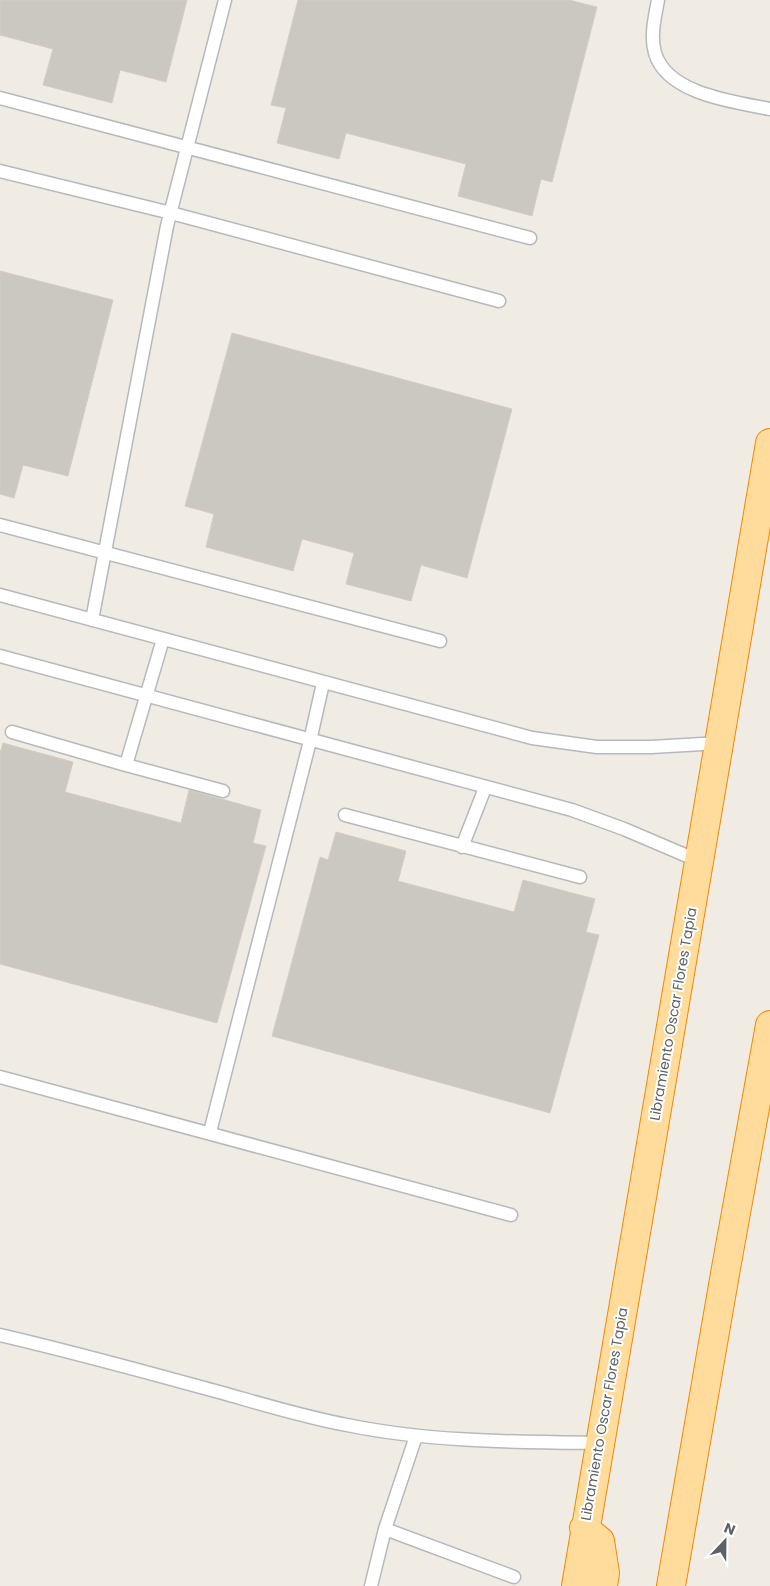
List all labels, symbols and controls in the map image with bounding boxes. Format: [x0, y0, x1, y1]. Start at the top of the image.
street label: Libramiento Oscar Flores Tapia [644, 906, 702, 1122]
street label: Libramiento Oscar Flores Tapia [575, 1306, 633, 1522]
north arrow [700, 1516, 750, 1566]
text: N [721, 1518, 738, 1540]

